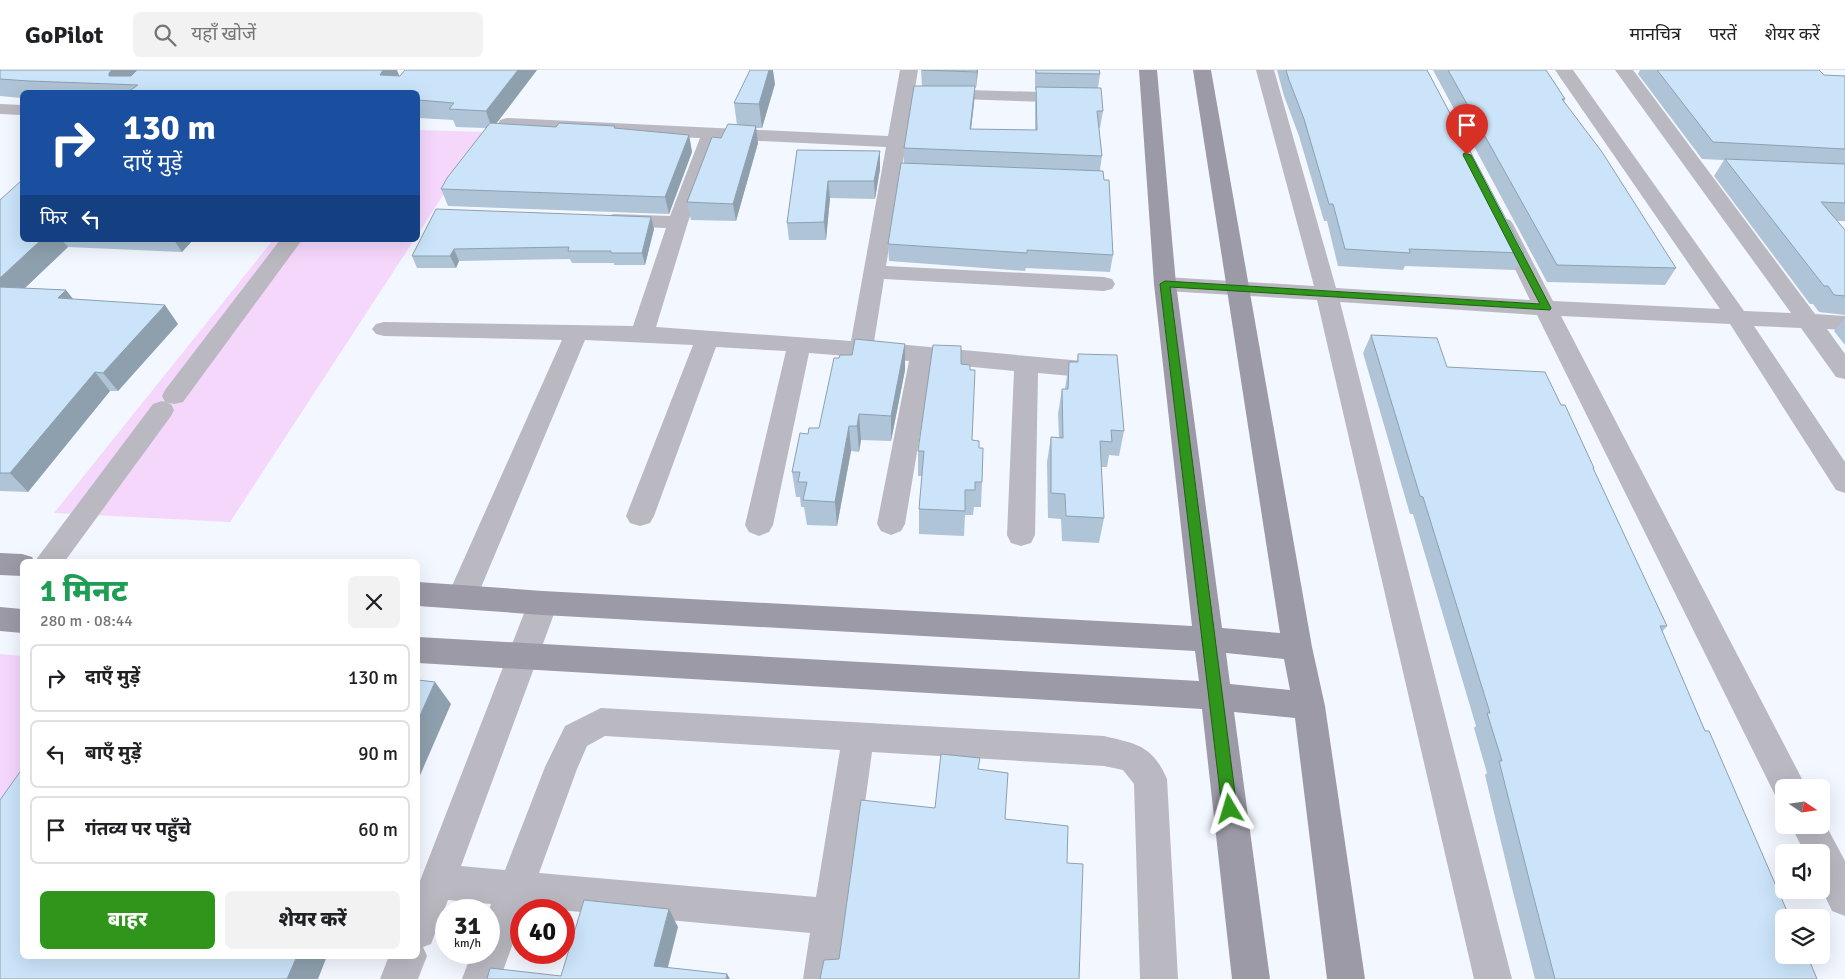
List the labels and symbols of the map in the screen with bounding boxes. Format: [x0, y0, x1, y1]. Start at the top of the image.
pin [1446, 104, 1488, 155]
north arrow [1775, 779, 1830, 834]
position arrow [1203, 782, 1255, 834]
speed limit sign: 40 [510, 899, 575, 964]

